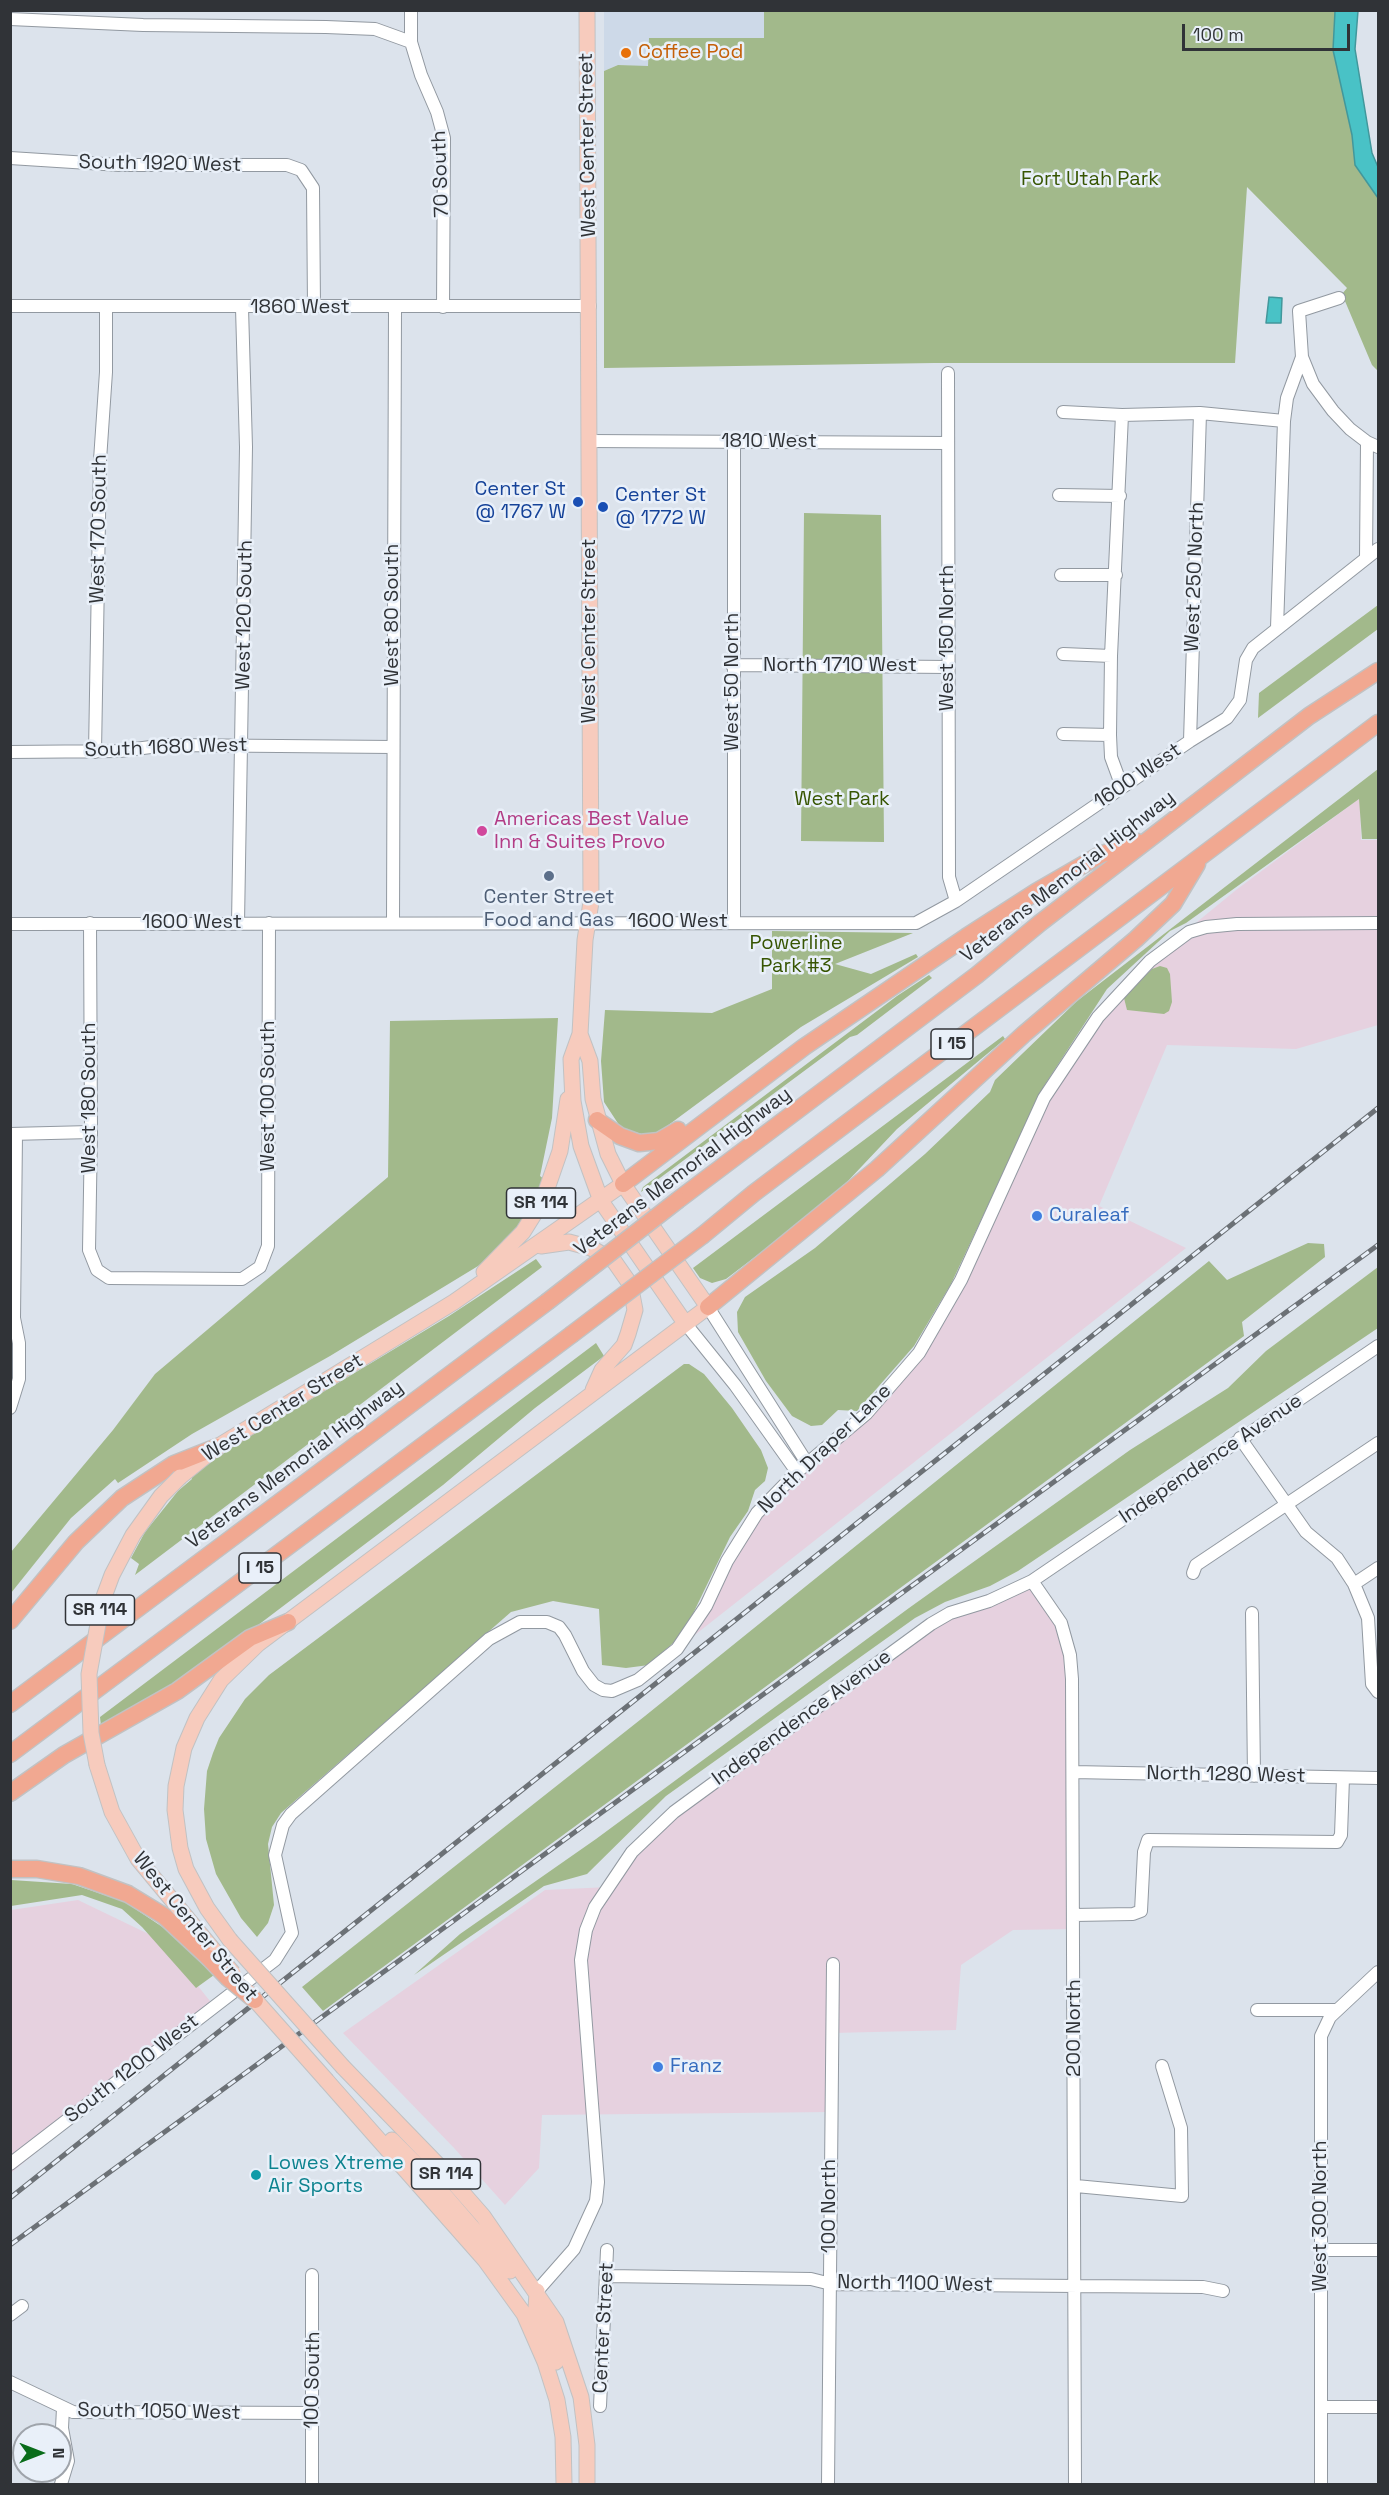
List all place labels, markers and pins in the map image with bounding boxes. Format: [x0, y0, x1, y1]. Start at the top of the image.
place label: Coffee Pod [638, 41, 743, 65]
marker: Coffee Pod [619, 46, 633, 60]
place label: Center St @ 1767 W [475, 478, 566, 525]
place label: Center St @ 1772 W [615, 484, 706, 531]
marker: Center St @ 1767 W [571, 495, 585, 509]
marker: Center St @ 1772 W [596, 500, 610, 514]
place label: Americas Best Value Inn & Suites Provo [494, 808, 689, 855]
marker: Americas Best Value Inn & Suites Provo [475, 824, 489, 838]
marker: Center Street Food and Gas [542, 869, 556, 883]
place label: Center Street Food and Gas [483, 886, 615, 933]
place label: Curaleaf [1049, 1204, 1129, 1228]
marker: Curaleaf [1030, 1209, 1044, 1223]
place label: Franz [670, 2055, 722, 2079]
marker: Franz [651, 2060, 665, 2074]
place label: Lowes Xtreme Air Sports [268, 2152, 404, 2199]
marker: Lowes Xtreme Air Sports [249, 2168, 263, 2182]

